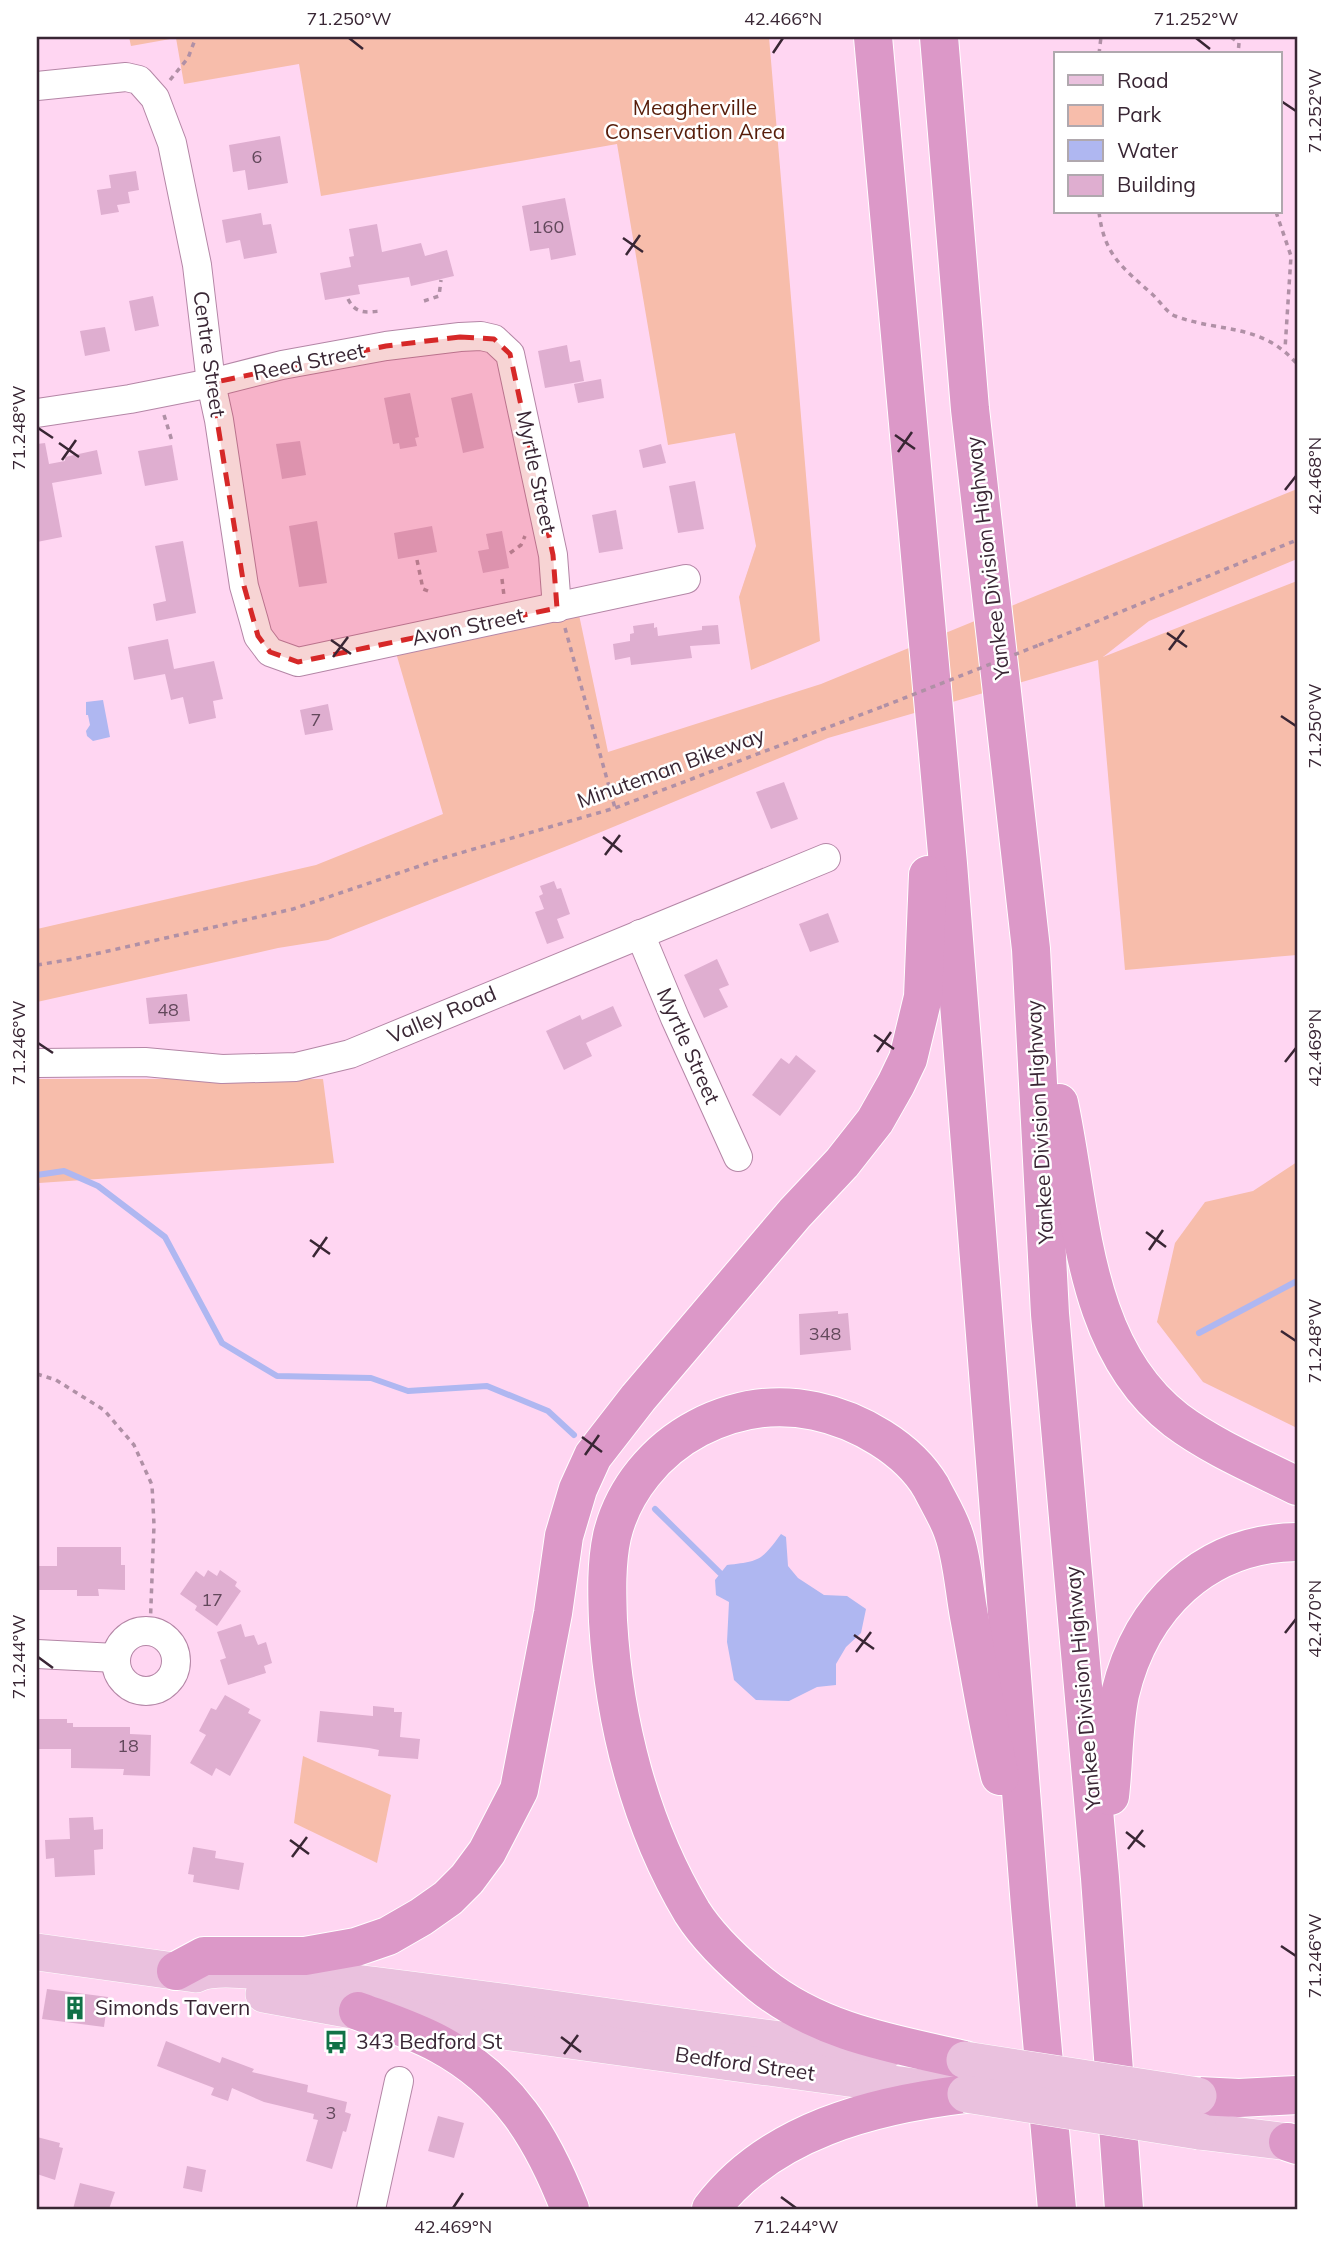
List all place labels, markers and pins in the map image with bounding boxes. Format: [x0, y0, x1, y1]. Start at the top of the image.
building icon: Simonds Tavern [61, 1994, 89, 2022]
place label: Simonds Tavern [95, 1994, 250, 2020]
bus stop icon: 343 Bedford St [322, 2028, 350, 2056]
place label: 343 Bedford St [356, 2028, 502, 2054]

